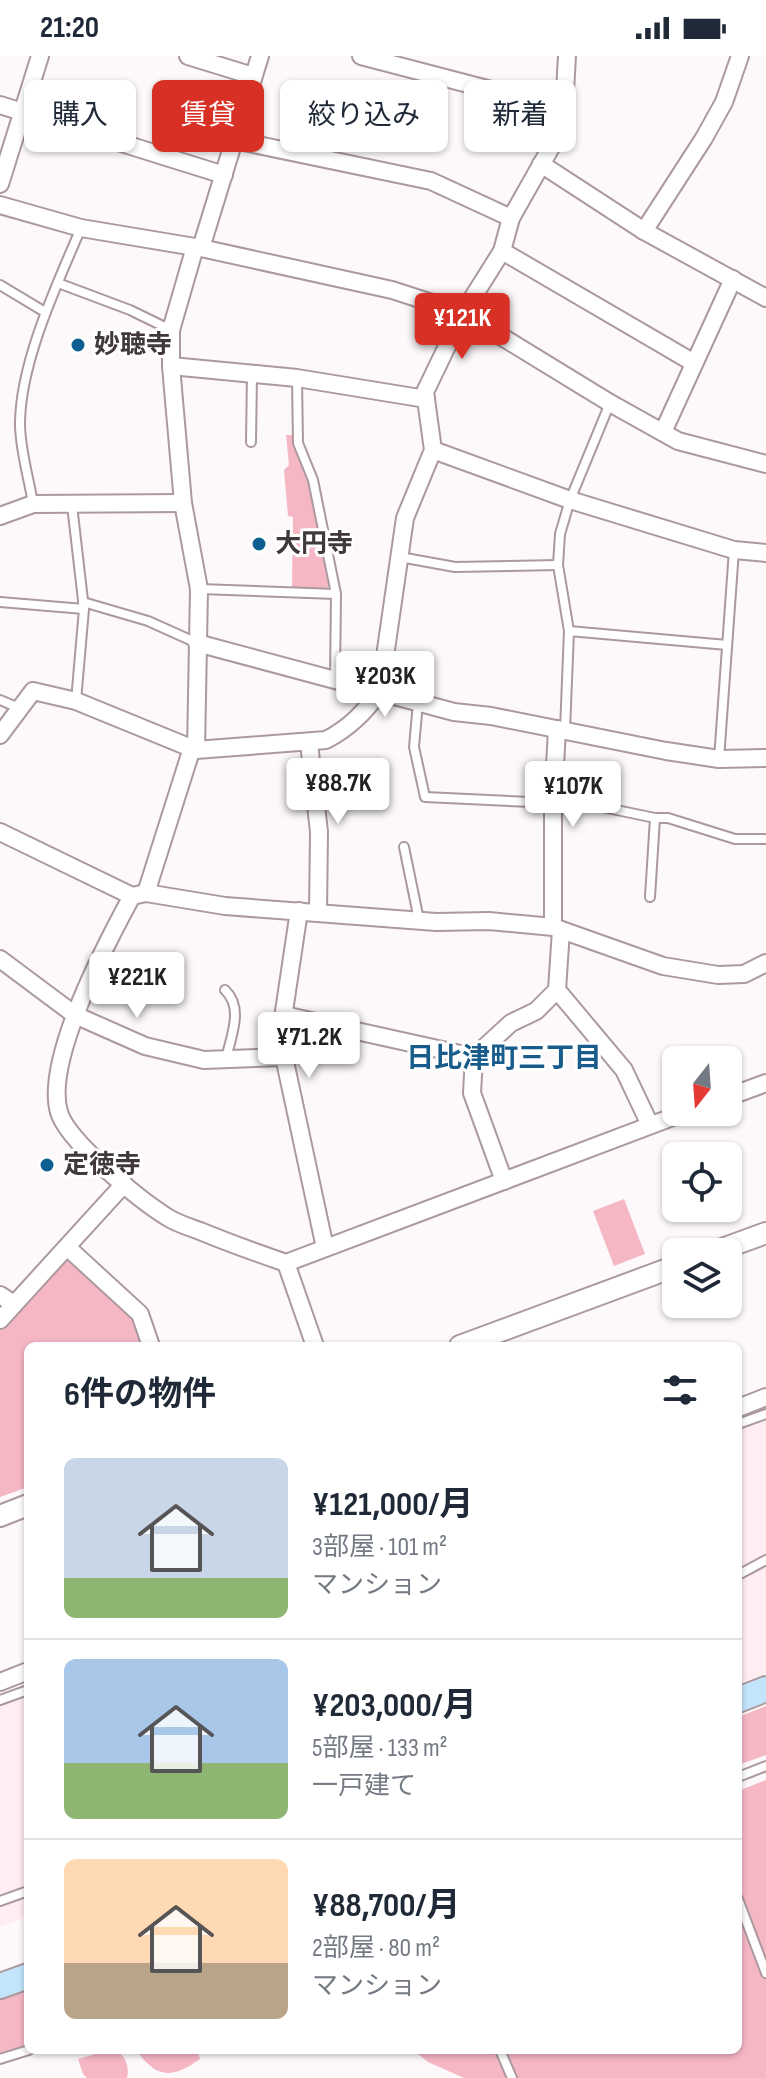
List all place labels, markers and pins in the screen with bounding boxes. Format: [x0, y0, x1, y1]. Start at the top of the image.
pin: ¥121K [406, 293, 518, 361]
place label: 妙聴寺 [94, 330, 172, 361]
marker: 妙聴寺 [69, 336, 87, 354]
place label: 大円寺 [275, 529, 353, 560]
marker: 大円寺 [250, 535, 268, 553]
pin: ¥203K [329, 651, 441, 719]
pin: ¥88.7K [273, 758, 403, 826]
pin: ¥107K [517, 761, 629, 829]
pin: ¥221K [81, 952, 193, 1020]
pin: ¥71.2K [244, 1012, 374, 1080]
place label: 定徳寺 [63, 1150, 141, 1181]
marker: 定徳寺 [38, 1156, 56, 1174]

